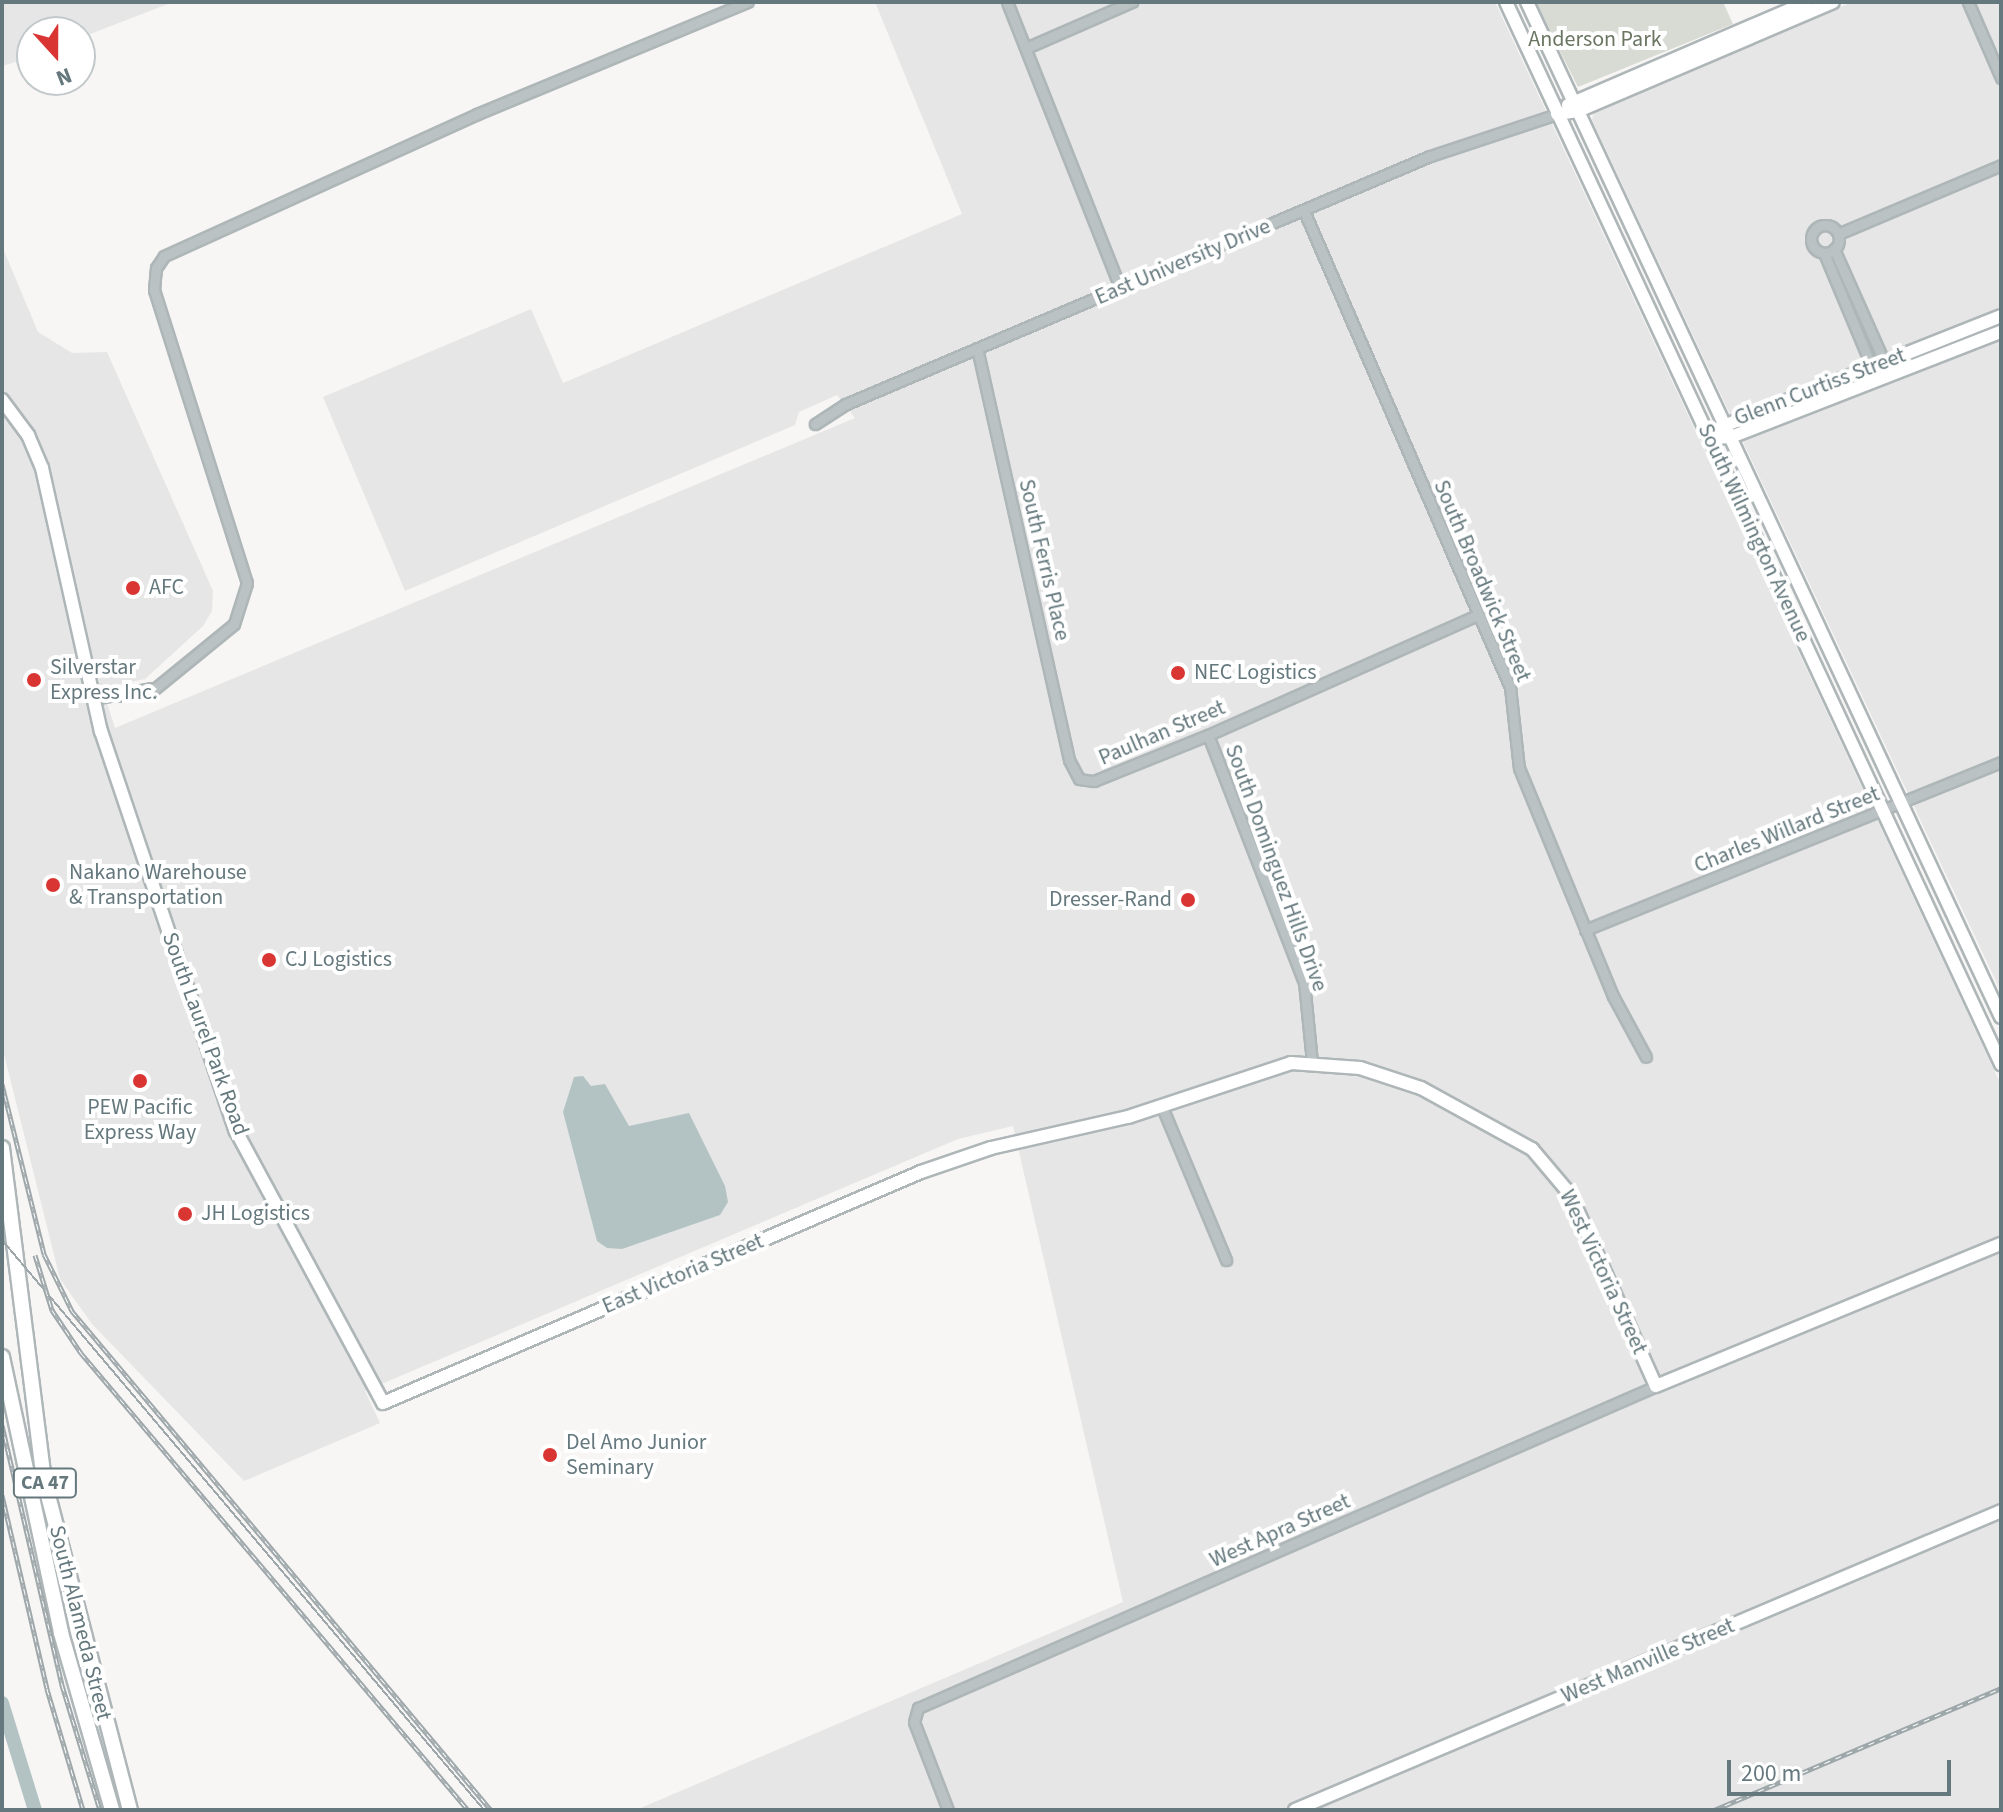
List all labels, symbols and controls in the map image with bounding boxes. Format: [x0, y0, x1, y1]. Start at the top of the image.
north arrow [16, 16, 96, 96]
park label: Anderson Park [1528, 27, 1662, 53]
text: N [51, 59, 76, 94]
street label: East University Drive [1091, 213, 1275, 311]
street label: Glenn Curtiss Street [1731, 342, 1909, 432]
street label: South Wilmington Avenue [1692, 420, 1816, 646]
street label: South Broadwick Street [1428, 476, 1536, 686]
street label: South Ferris Place [1013, 477, 1075, 643]
place label: AFC [149, 575, 184, 601]
marker: AFC [124, 579, 142, 597]
place label: Silverstar Express Inc. [50, 654, 157, 706]
place label: NEC Logistics [1194, 660, 1317, 686]
marker: NEC Logistics [1169, 664, 1187, 682]
marker: Silverstar Express Inc. [25, 671, 43, 689]
street label: Paulhan Street [1095, 695, 1229, 771]
street label: South Dominguez Hills Drive [1219, 741, 1333, 995]
street label: Charles Willard Street [1690, 781, 1884, 879]
place label: Nakano Warehouse & Transportation [69, 859, 247, 910]
marker: Nakano Warehouse & Transportation [44, 876, 62, 894]
place label: Dresser-Rand [1049, 887, 1172, 913]
marker: Dresser-Rand [1179, 891, 1197, 909]
street label: South Laurel Park Road [156, 929, 254, 1139]
place label: CJ Logistics [285, 947, 392, 973]
marker: CJ Logistics [260, 951, 278, 969]
marker: PEW Pacific Express Way [131, 1072, 149, 1090]
place label: PEW Pacific Express Way [84, 1094, 196, 1146]
street label: West Victoria Street [1553, 1186, 1653, 1358]
place label: JH Logistics [201, 1201, 310, 1227]
marker: JH Logistics [176, 1205, 194, 1223]
street label: East Victoria Street [598, 1228, 768, 1320]
place label: Del Amo Junior Seminary [566, 1429, 706, 1480]
marker: Del Amo Junior Seminary [541, 1446, 559, 1464]
road number: CA 47 [11, 1467, 79, 1499]
street label: West Apra Street [1206, 1488, 1354, 1574]
street label: South Alameda Street [43, 1523, 117, 1723]
street label: West Manville Street [1558, 1613, 1738, 1709]
scale bar [1731, 1744, 1955, 1794]
text: 200 m [1741, 1756, 1801, 1791]

